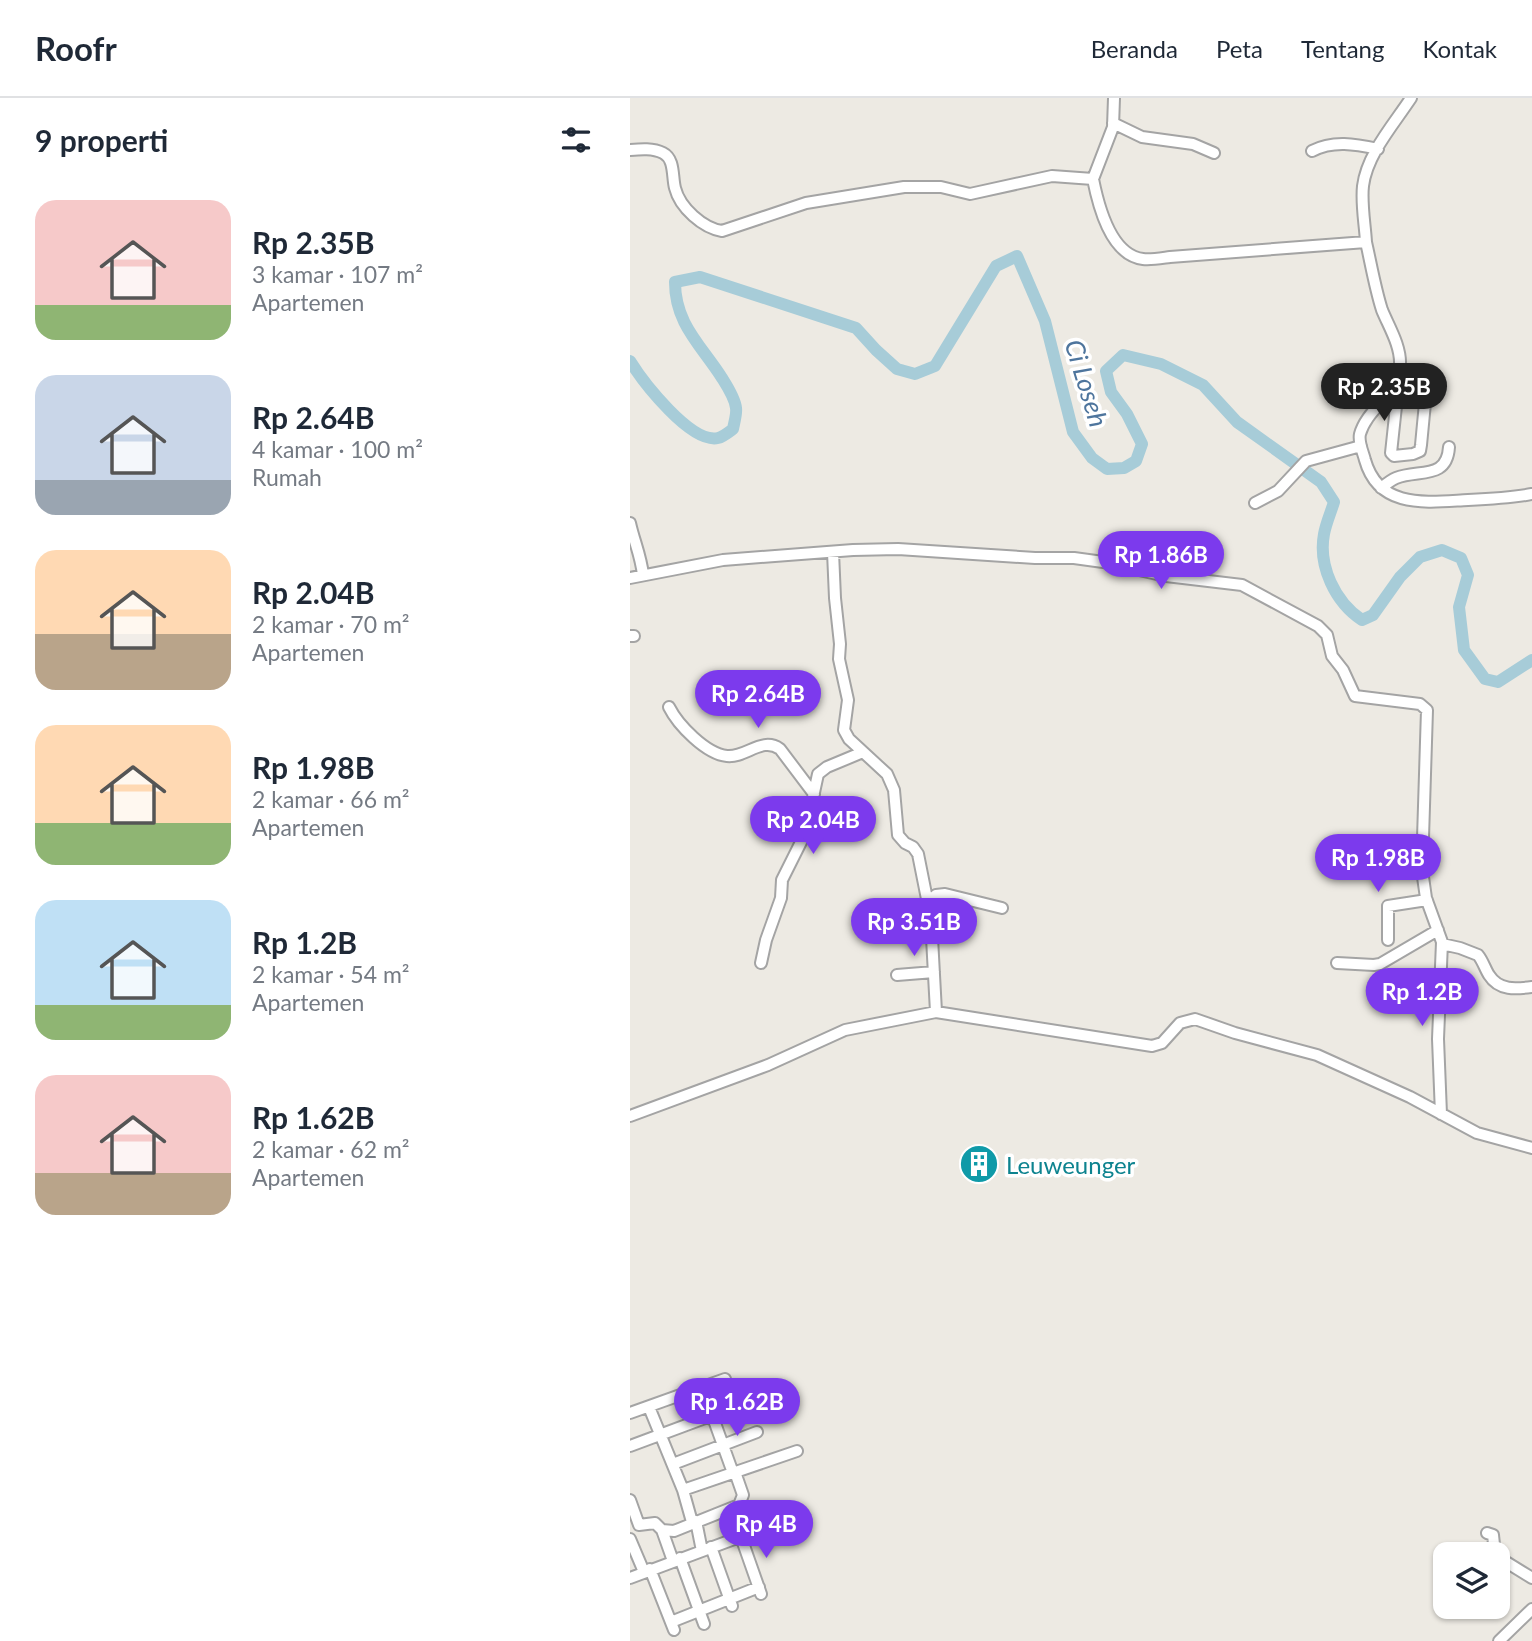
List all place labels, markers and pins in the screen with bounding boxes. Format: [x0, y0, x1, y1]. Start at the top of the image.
pin: Rp 2.35B [1312, 364, 1456, 423]
pin: Rp 1.86B [1089, 532, 1233, 591]
pin: Rp 2.64B [686, 670, 830, 730]
pin: Rp 2.04B [741, 796, 885, 856]
pin: Rp 1.98B [1306, 834, 1450, 894]
pin: Rp 3.51B [842, 898, 986, 958]
pin: Rp 1.2B [1357, 968, 1487, 1028]
building icon: Leuweunger [958, 1143, 1000, 1185]
place label: Leuweunger [1006, 1150, 1136, 1179]
pin: Rp 1.62B [665, 1378, 809, 1438]
pin: Rp 4B [717, 1500, 815, 1560]

